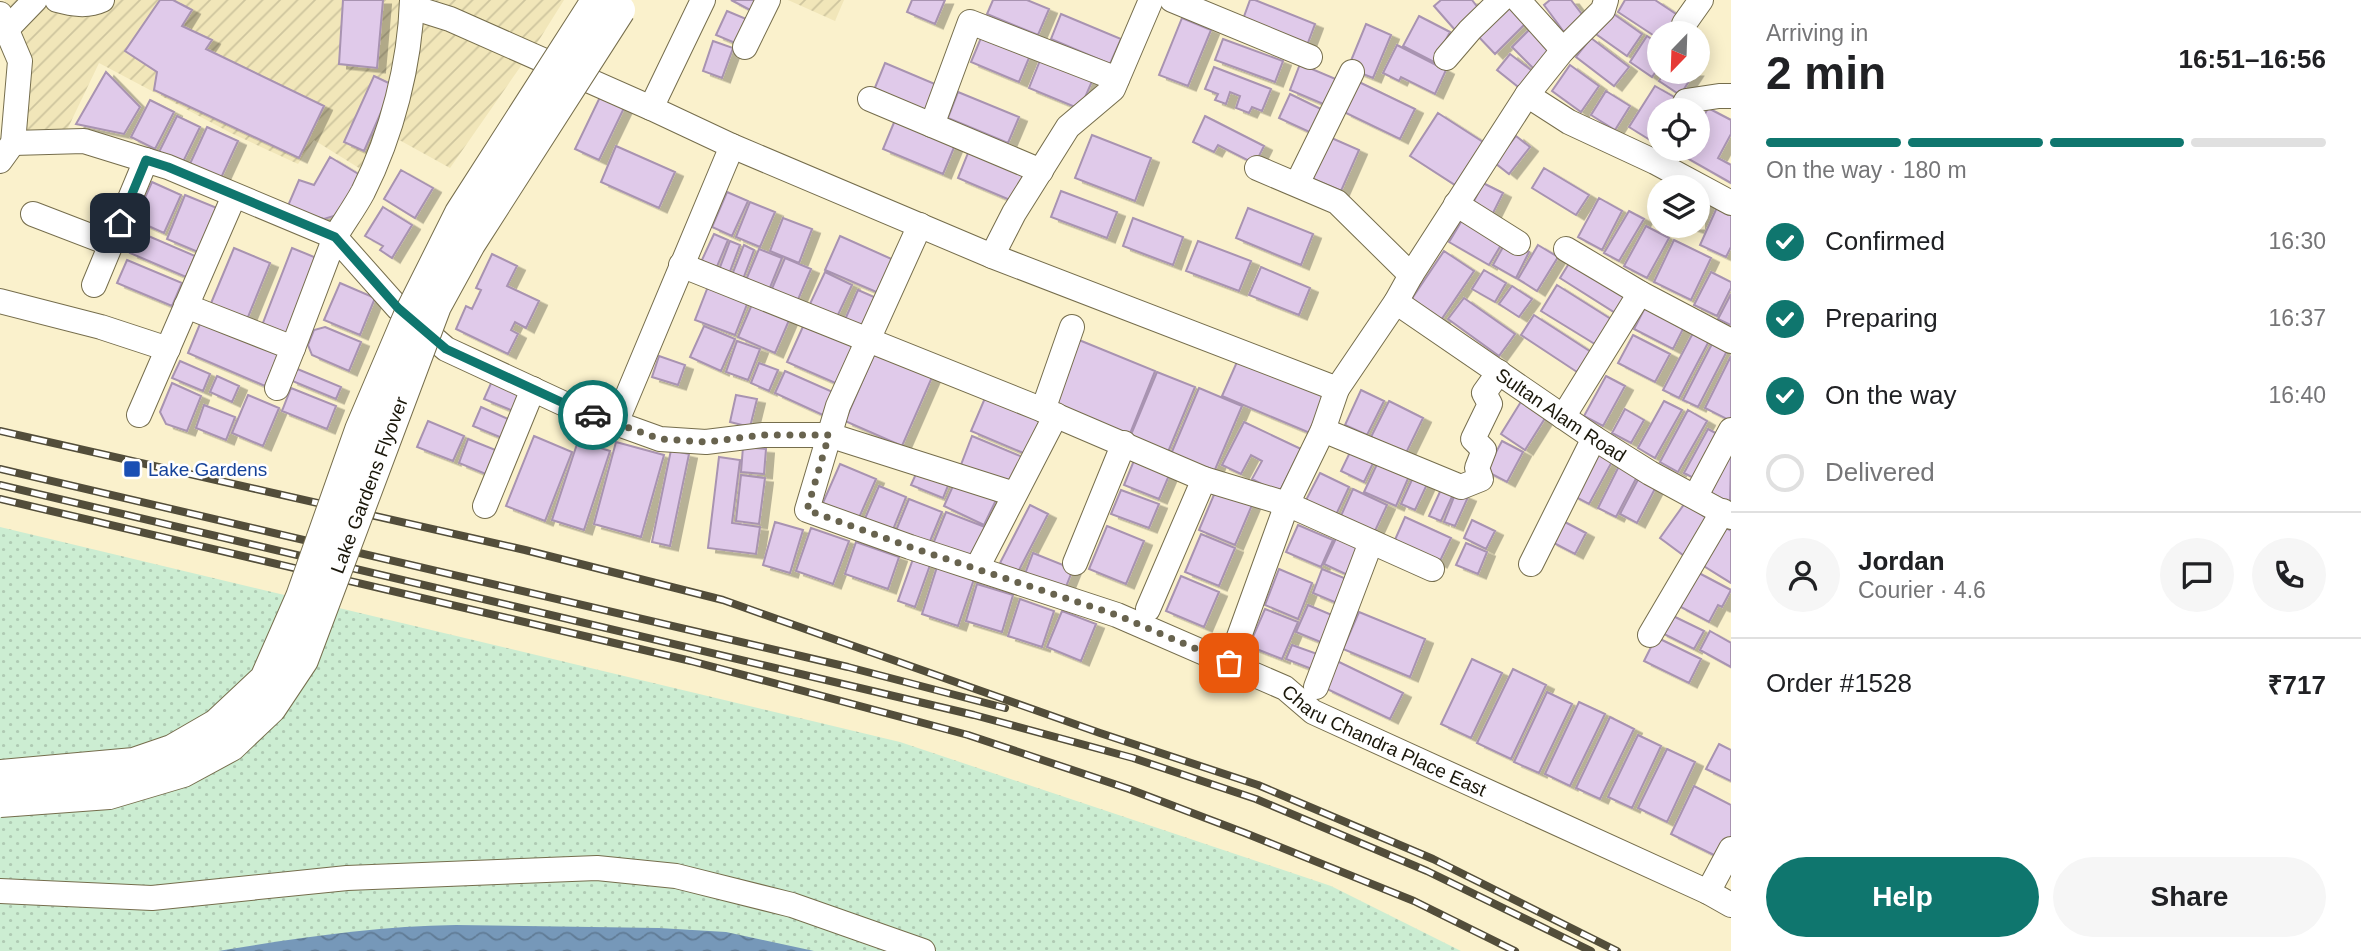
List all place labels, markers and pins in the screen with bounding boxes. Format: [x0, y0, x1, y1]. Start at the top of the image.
pin [90, 193, 150, 253]
marker: Lake Gardens [122, 459, 142, 479]
place label: Lake Gardens [148, 459, 267, 480]
pin [1199, 633, 1259, 693]

